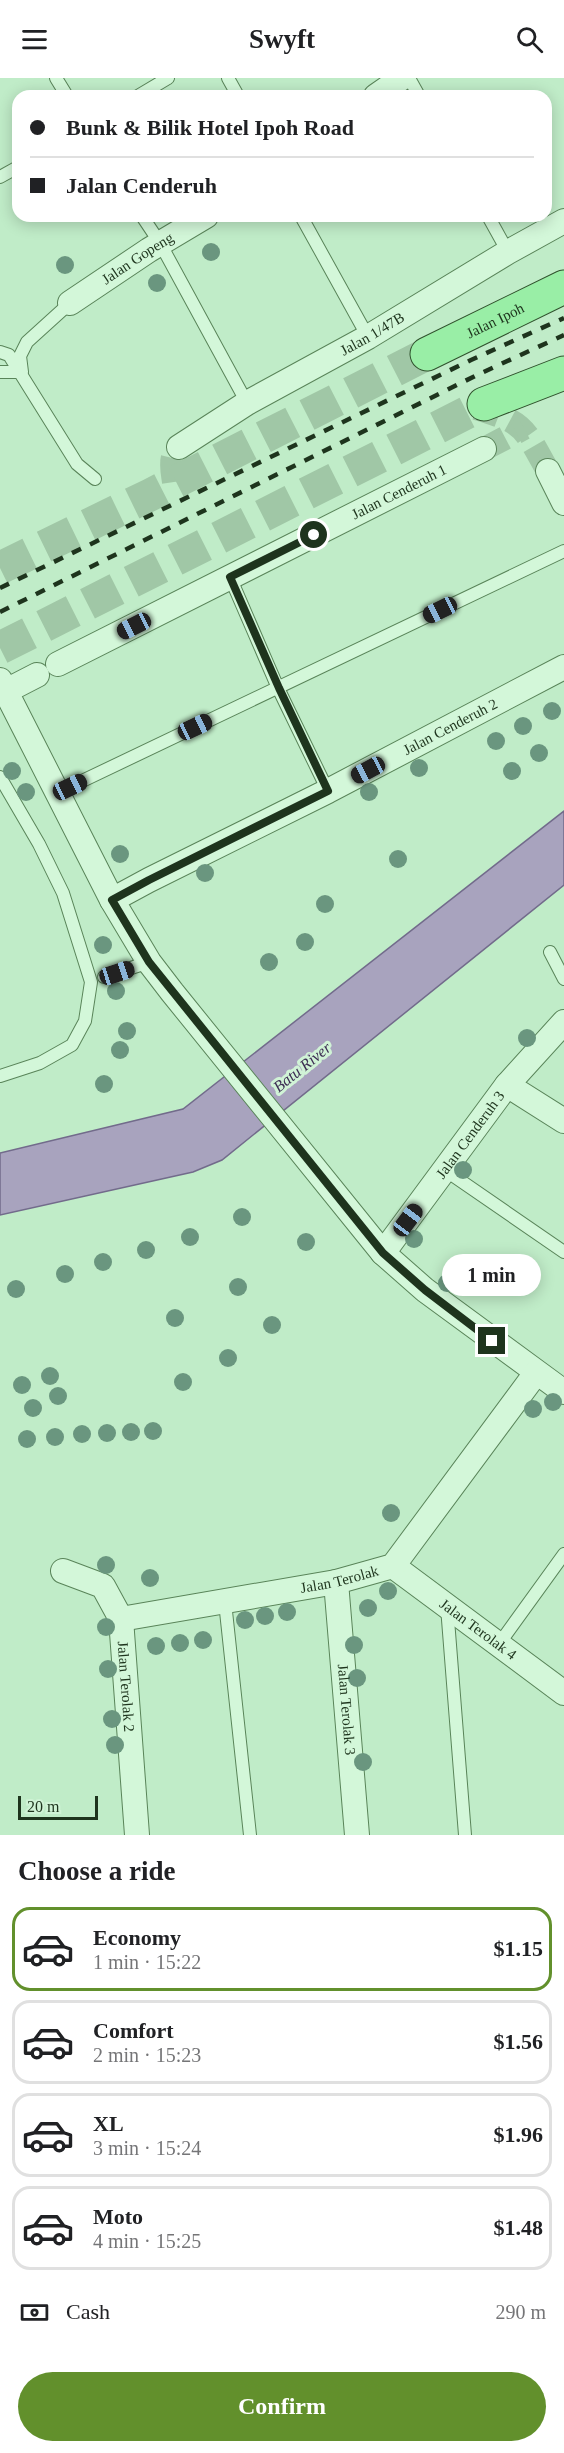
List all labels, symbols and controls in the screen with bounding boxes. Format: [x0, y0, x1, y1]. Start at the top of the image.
icon: menu [18, 23, 51, 56]
icon: search [513, 23, 546, 56]
text: Swyft [249, 24, 315, 54]
text: Bunk & Bilik Hotel Ipoh Road [66, 115, 354, 140]
text: Jalan Cenderuh [66, 173, 217, 198]
street label: Jalan Gopeng [99, 229, 177, 287]
street label: Jalan Ipoh [464, 300, 527, 341]
street label: Jalan 1/47B [337, 309, 407, 359]
street label: Jalan Cenderuh 1 [349, 461, 449, 523]
route start [300, 521, 327, 548]
car [420, 594, 460, 626]
car [114, 610, 154, 642]
street label: Jalan Cenderuh 2 [400, 695, 500, 758]
car [175, 711, 215, 743]
car [348, 754, 388, 786]
car [50, 771, 90, 803]
car [97, 959, 137, 987]
water label: Batu River [270, 1038, 335, 1095]
street label: Jalan Cenderuh 3 [433, 1088, 508, 1181]
car [390, 1200, 426, 1240]
callout: 1 min [442, 1254, 542, 1296]
text: 1 min [467, 1264, 516, 1286]
route end [478, 1327, 505, 1354]
street label: Jalan Terolak [299, 1562, 381, 1596]
street label: Jalan Terolak 4 [437, 1596, 520, 1663]
street label: Jalan Terolak 2 [115, 1640, 137, 1733]
street label: Jalan Terolak 3 [335, 1663, 358, 1756]
scale bar [18, 1793, 98, 1820]
text: 20 m [27, 1798, 59, 1815]
text: Choose a ride [18, 1856, 176, 1886]
icon: car [21, 1922, 75, 1976]
text: Economy [93, 1925, 181, 1950]
text: $1.15 [494, 1936, 543, 1961]
text: 1 min · 15:22 [93, 1951, 201, 1973]
icon: car [21, 2015, 75, 2069]
text: Comfort [93, 2018, 174, 2043]
text: $1.56 [494, 2029, 543, 2054]
text: 2 min · 15:23 [93, 2044, 201, 2066]
icon: car [21, 2108, 75, 2162]
text: XL [93, 2111, 124, 2136]
text: $1.96 [494, 2122, 543, 2147]
text: 3 min · 15:24 [93, 2137, 201, 2159]
icon: car [21, 2201, 75, 2255]
text: Moto [93, 2204, 143, 2229]
text: $1.48 [494, 2215, 543, 2240]
text: 4 min · 15:25 [93, 2230, 201, 2252]
icon: cash [18, 2296, 51, 2329]
text: Cash [66, 2299, 110, 2324]
text: 290 m [495, 2301, 546, 2323]
button: Confirm [18, 2372, 546, 2441]

